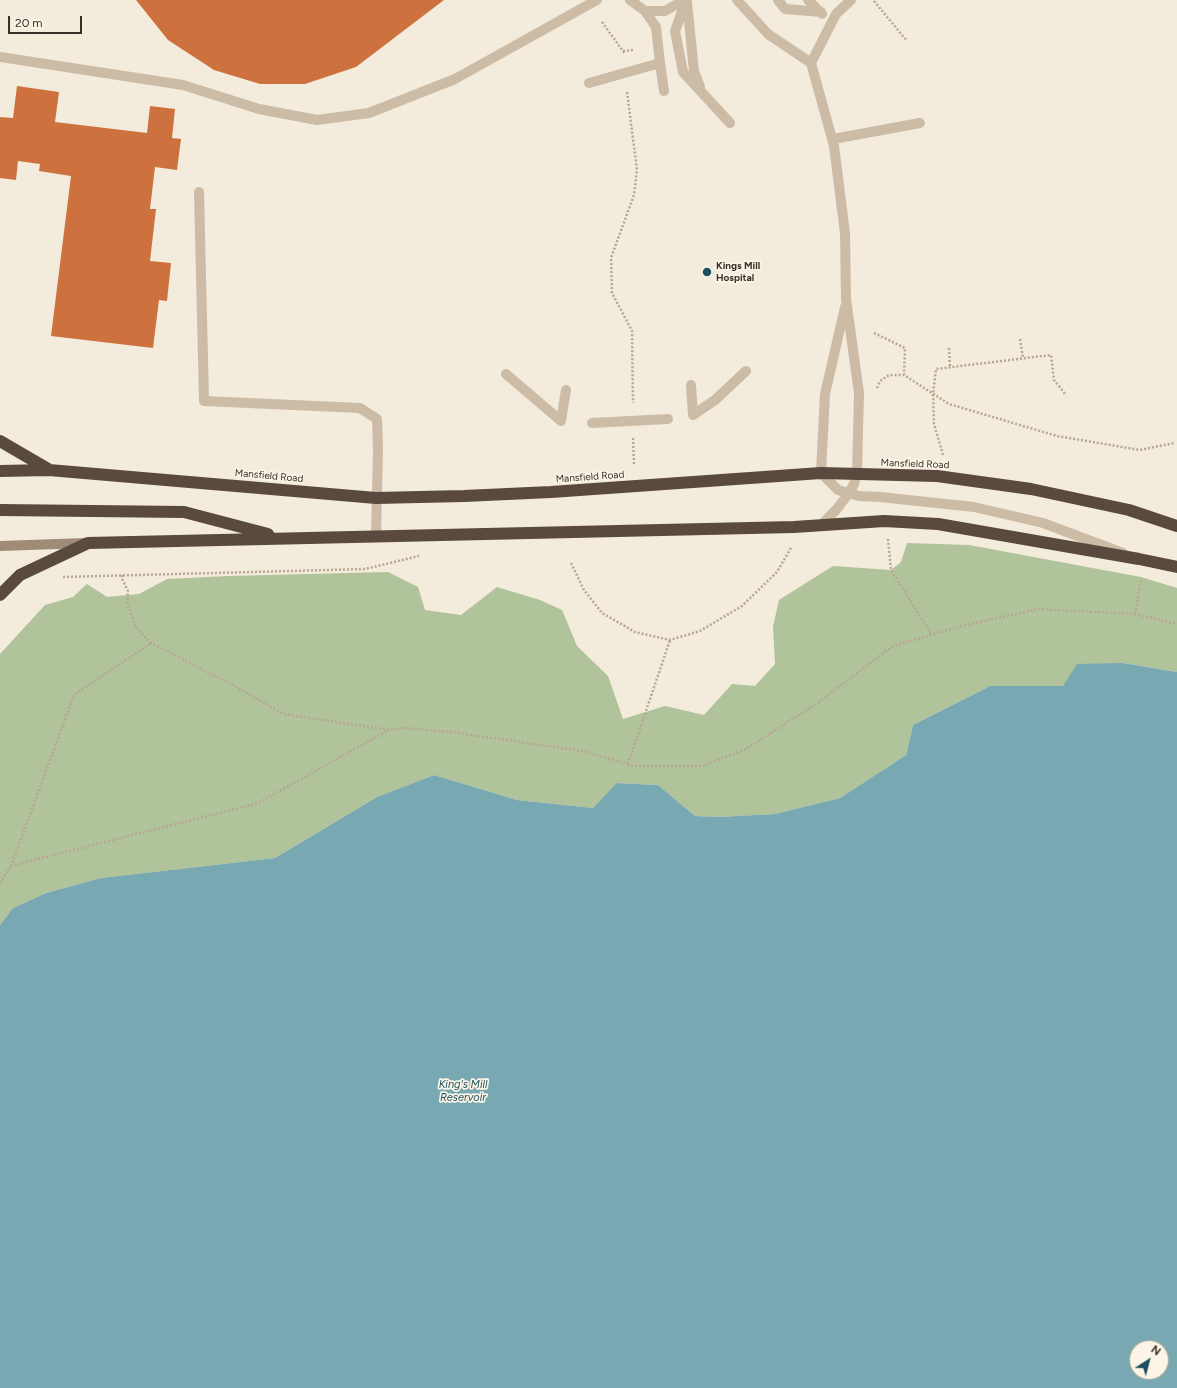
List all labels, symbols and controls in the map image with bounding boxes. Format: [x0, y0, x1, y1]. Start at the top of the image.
scale bar [10, 8, 84, 34]
text: 20 m [15, 16, 43, 30]
place label: Kings Mill Hospital [716, 260, 760, 284]
marker: Kings Mill Hospital [701, 266, 713, 278]
street label: Mansfield Road [880, 457, 950, 471]
street label: Mansfield Road [234, 467, 304, 485]
street label: Mansfield Road [555, 469, 625, 485]
water label: King's Mill Reservoir [439, 1078, 487, 1104]
north arrow [1129, 1340, 1169, 1380]
text: N [1148, 1343, 1163, 1358]

